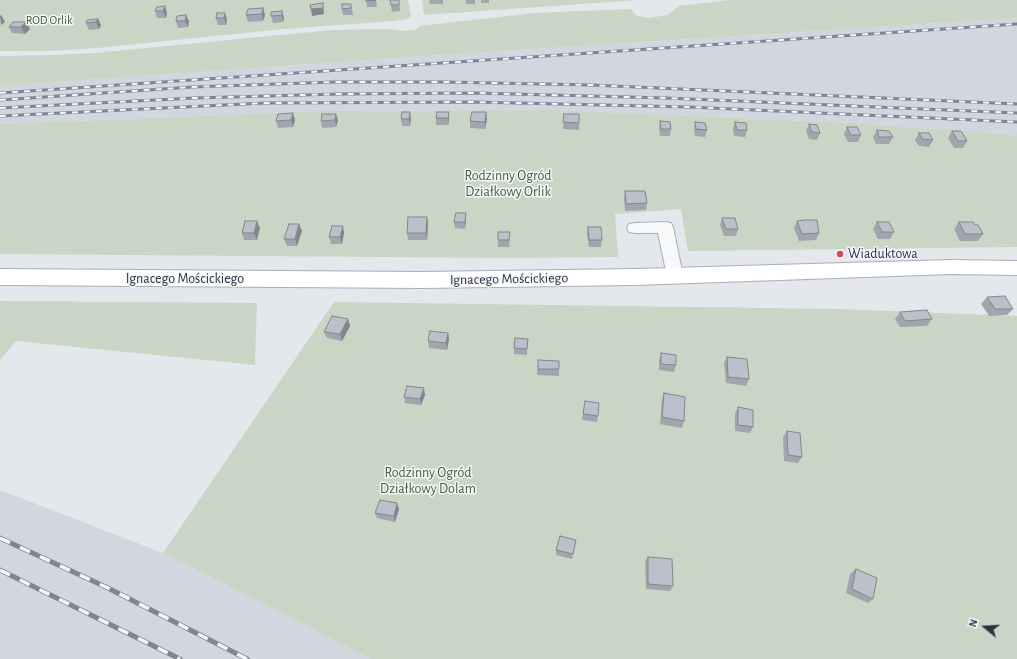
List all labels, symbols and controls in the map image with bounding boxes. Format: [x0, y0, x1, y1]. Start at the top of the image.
park label: ROD Orlik [26, 13, 72, 27]
park label: Rodzinny Ogród Działkowy Orlik [464, 168, 552, 200]
place label: Wiaduktowa [848, 246, 918, 262]
marker: Wiaduktowa [835, 249, 845, 259]
street label: Ignacego Mościckiego [450, 270, 568, 288]
street label: Ignacego Mościckiego [126, 271, 244, 287]
park label: Rodzinny Ogród Działkowy Dolam [380, 465, 476, 498]
north arrow [965, 607, 1005, 647]
text: N [967, 618, 980, 628]

